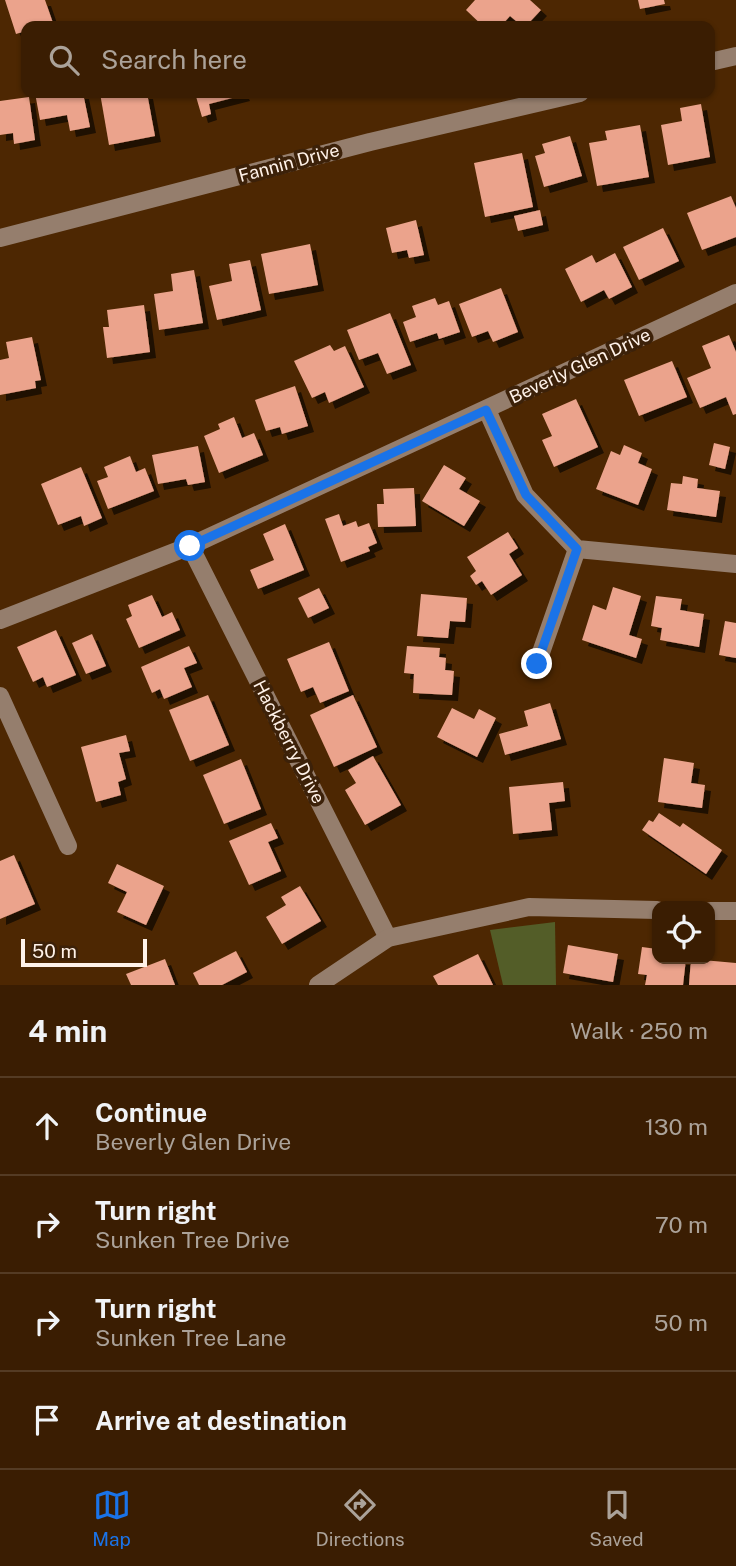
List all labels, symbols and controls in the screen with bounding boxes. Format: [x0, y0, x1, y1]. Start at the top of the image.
search box [21, 21, 715, 98]
icon: search [45, 41, 83, 79]
text: Search here [101, 44, 247, 75]
street label: Fannin Drive [236, 139, 342, 186]
street label: Beverly Glen Drive [506, 324, 654, 408]
route start [174, 530, 205, 561]
route end [521, 648, 552, 679]
street label: Hackberry Drive [249, 677, 330, 807]
map controls [652, 901, 715, 964]
button: locate [652, 901, 715, 964]
scale bar [21, 936, 147, 968]
text: 50 m [32, 940, 77, 962]
text: 4 min [28, 1013, 107, 1049]
text: Walk · 250 m [570, 1017, 708, 1044]
text: Continue [95, 1097, 207, 1128]
icon: ahead [28, 1107, 66, 1145]
text: 130 m [645, 1113, 708, 1140]
text: Beverly Glen Drive [95, 1128, 291, 1155]
text: Turn right [95, 1195, 217, 1226]
icon: right [28, 1205, 66, 1243]
text: 70 m [655, 1211, 708, 1238]
text: Sunken Tree Drive [95, 1226, 290, 1253]
text: Turn right [95, 1293, 217, 1324]
icon: right [28, 1303, 66, 1341]
text: 50 m [654, 1309, 708, 1336]
text: Sunken Tree Lane [95, 1324, 287, 1351]
icon: arrive [28, 1401, 66, 1439]
text: Arrive at destination [95, 1405, 347, 1436]
tab: Map [92, 1486, 131, 1550]
tab: Directions [315, 1486, 405, 1550]
tab: Saved [589, 1486, 644, 1550]

